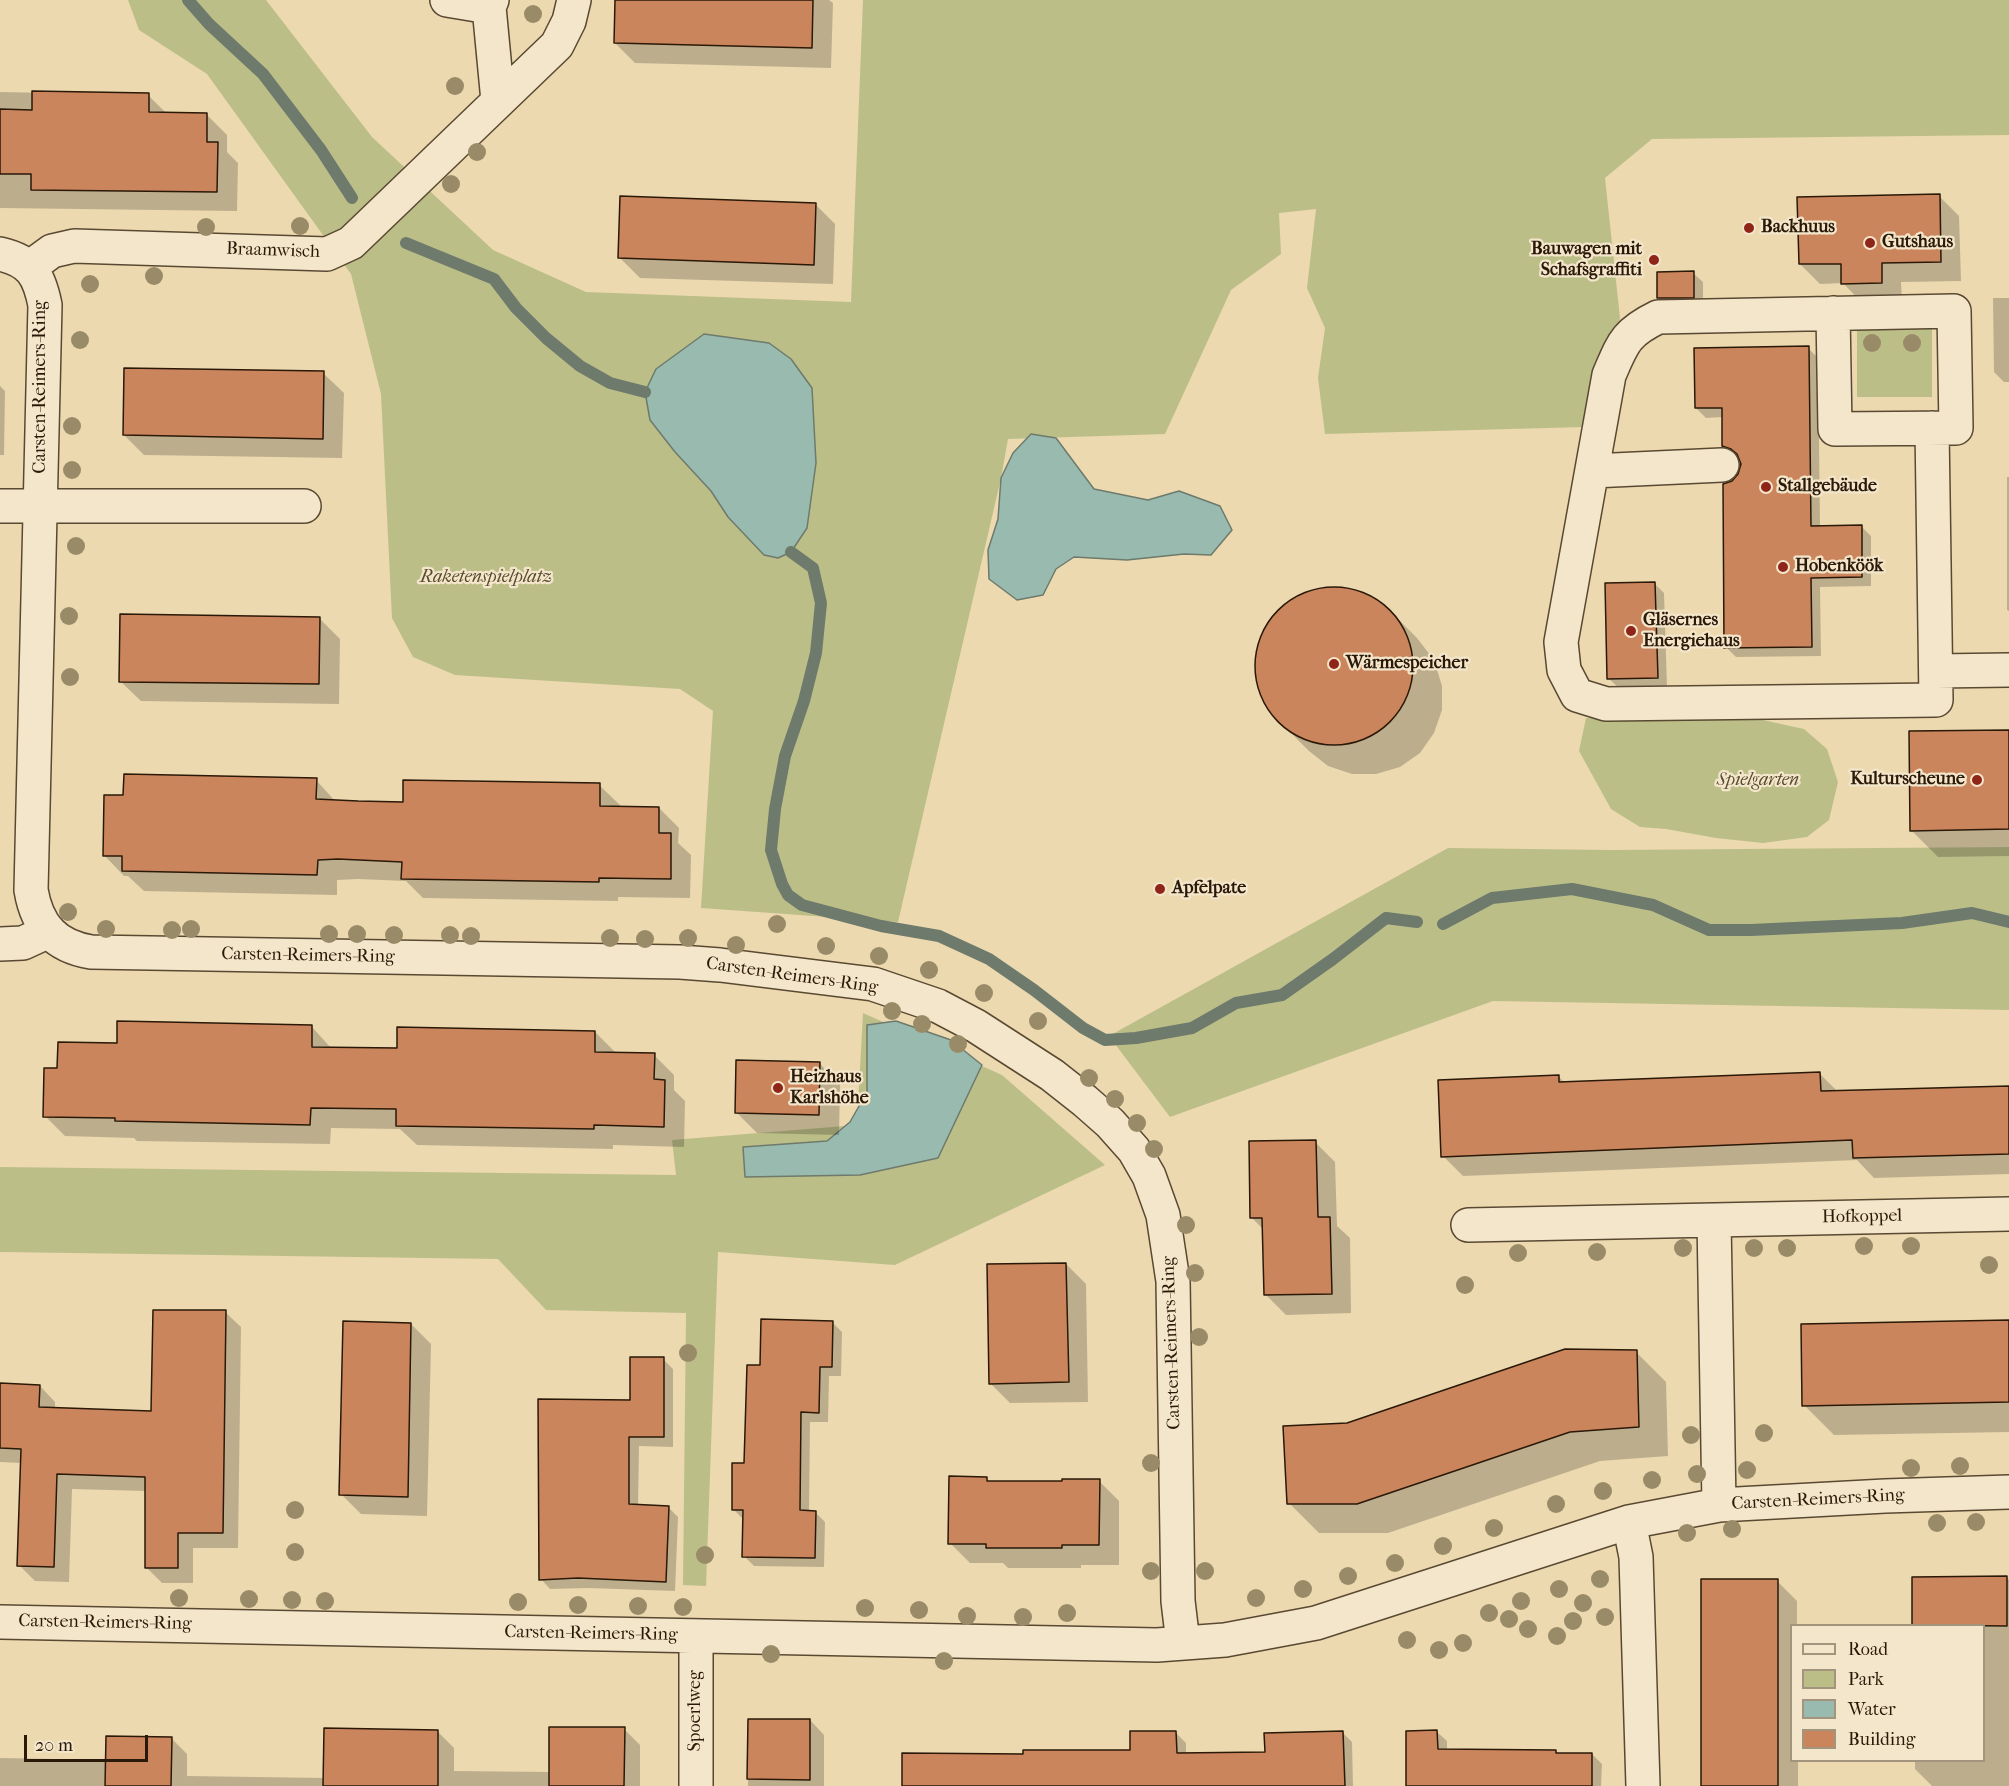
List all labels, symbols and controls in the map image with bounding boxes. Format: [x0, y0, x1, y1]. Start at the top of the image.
place label: Backhuus [1761, 217, 1835, 239]
marker: Backhuus [1742, 221, 1756, 235]
place label: Gutshaus [1882, 232, 1953, 254]
marker: Gutshaus [1863, 236, 1877, 250]
street label: Braamwisch [226, 239, 320, 263]
place label: Bauwagen mit Schafsgraffiti [1531, 239, 1642, 282]
marker: Bauwagen mit Schafsgraffiti [1647, 253, 1661, 267]
street label: Carsten-Reimers-Ring [30, 300, 52, 474]
place label: Stallgebäude [1778, 476, 1877, 498]
marker: Stallgebäude [1759, 480, 1773, 494]
place label: Hobenköök [1795, 556, 1883, 578]
marker: Hobenköök [1776, 560, 1790, 574]
park label: Raketenspielplatz [420, 567, 552, 589]
place label: Gläsernes Energiehaus [1643, 610, 1740, 652]
marker: Gläsernes Energiehaus [1624, 624, 1638, 638]
place label: Wärmespeicher [1346, 653, 1468, 675]
marker: Wärmespeicher [1327, 657, 1341, 671]
place label: Kulturscheune [1850, 769, 1965, 791]
park label: Spielgarten [1717, 770, 1799, 792]
marker: Kulturscheune [1970, 773, 1984, 787]
place label: Apfelpate [1172, 878, 1246, 900]
marker: Apfelpate [1153, 882, 1167, 896]
street label: Carsten-Reimers-Ring [221, 944, 395, 968]
street label: Carsten-Reimers-Ring [705, 953, 879, 999]
place label: Heizhaus Karlshöhe [790, 1067, 869, 1110]
marker: Heizhaus Karlshöhe [771, 1081, 785, 1095]
street label: Hofkoppel [1822, 1206, 1902, 1228]
street label: Carsten-Reimers-Ring [1158, 1256, 1186, 1430]
street label: Carsten-Reimers-Ring [1731, 1485, 1905, 1515]
street label: Carsten-Reimers-Ring [18, 1611, 192, 1635]
street label: Carsten-Reimers-Ring [504, 1622, 678, 1646]
legend [1790, 1624, 1985, 1762]
text: Road [1848, 1639, 1888, 1660]
text: Park [1848, 1669, 1884, 1690]
street label: Spoerlweg [685, 1671, 707, 1751]
text: Water [1848, 1699, 1896, 1720]
scale bar [27, 1723, 152, 1761]
text: Building [1848, 1729, 1915, 1750]
text: 20 m [35, 1735, 73, 1756]

